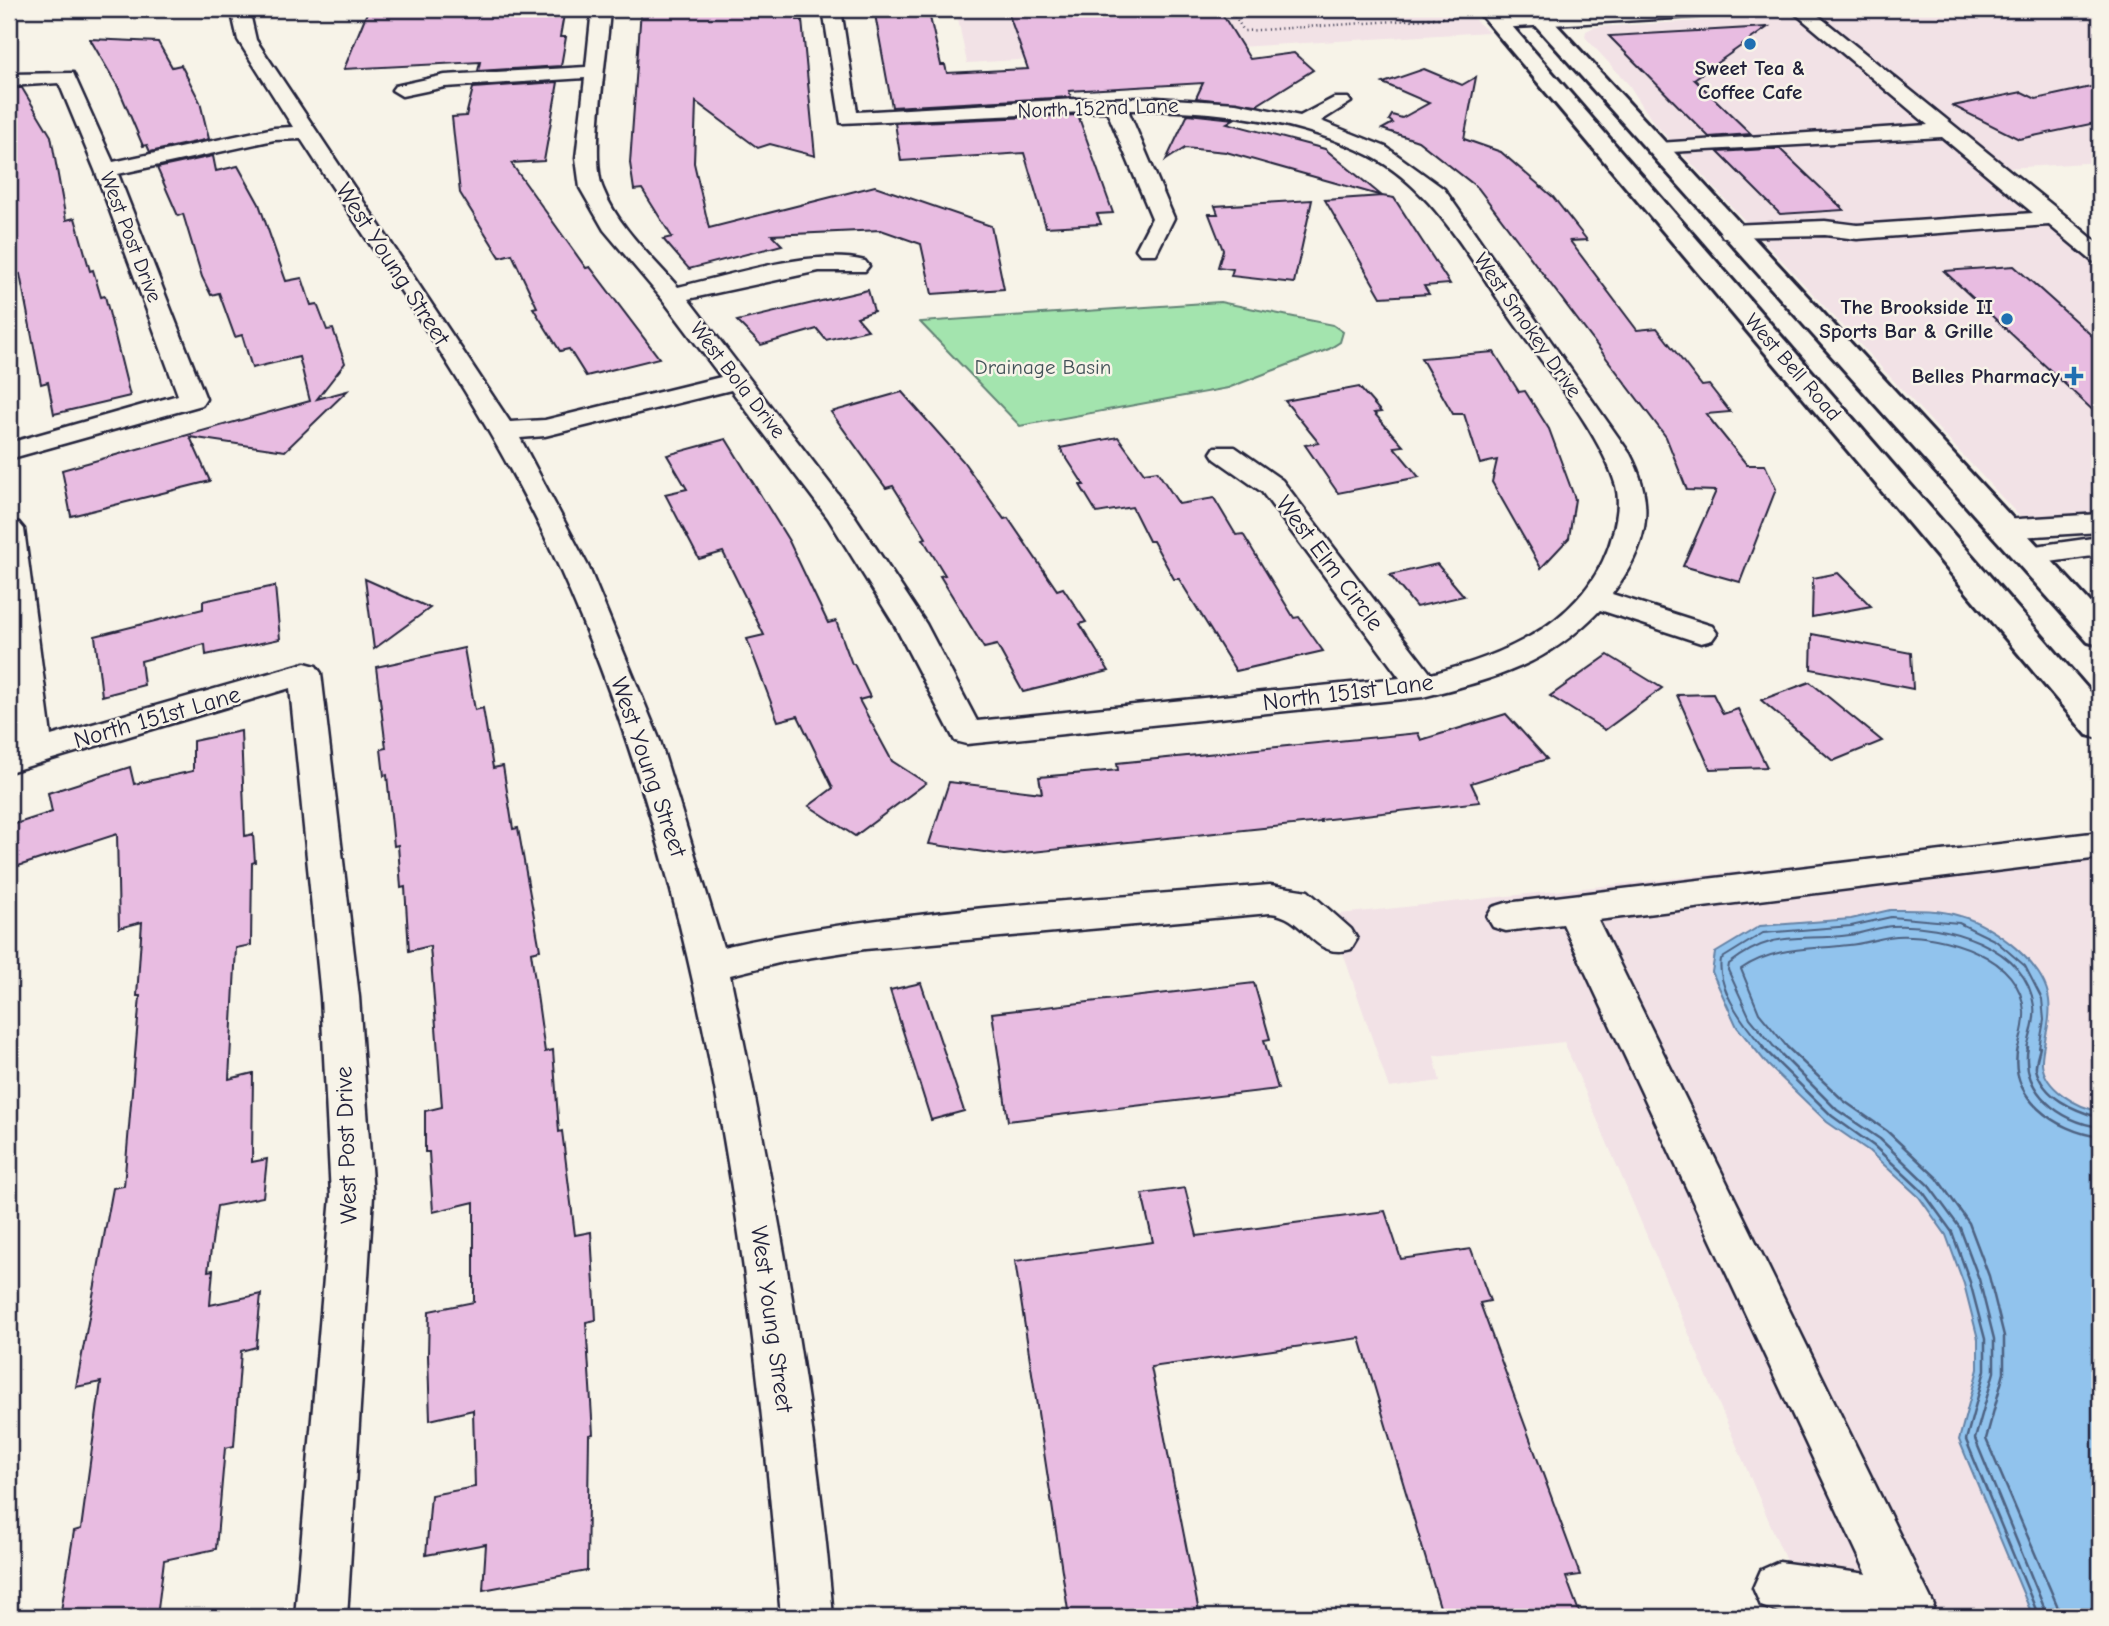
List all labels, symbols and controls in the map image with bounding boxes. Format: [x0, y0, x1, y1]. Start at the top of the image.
marker: Sweet Tea & Coffee Cafe [1742, 36, 1758, 52]
place label: Sweet Tea & Coffee Cafe [1695, 56, 1805, 104]
street label: North 152nd Lane [1017, 93, 1179, 123]
street label: West Post Drive [95, 168, 167, 306]
street label: West Young Street [330, 178, 457, 351]
street label: West Smokey Drive [1469, 248, 1587, 402]
place label: The Brookside II Sports Bar & Grille [1819, 295, 1993, 343]
street label: West Bell Road [1740, 309, 1846, 425]
marker: The Brookside II Sports Bar & Grille [1999, 311, 2015, 327]
street label: West Bola Drive [685, 317, 791, 443]
park label: Drainage Basin [975, 355, 1111, 379]
place label: Belles Pharmacy [1912, 364, 2060, 388]
marker: Belles Pharmacy [2066, 368, 2082, 384]
street label: West Elm Circle [1270, 490, 1390, 636]
street label: North 151st Lane [1261, 668, 1435, 716]
street label: West Young Street [605, 674, 693, 861]
street label: North 151st Lane [71, 680, 243, 754]
street label: West Post Drive [329, 1066, 363, 1224]
street label: West Young Street [745, 1224, 799, 1415]

